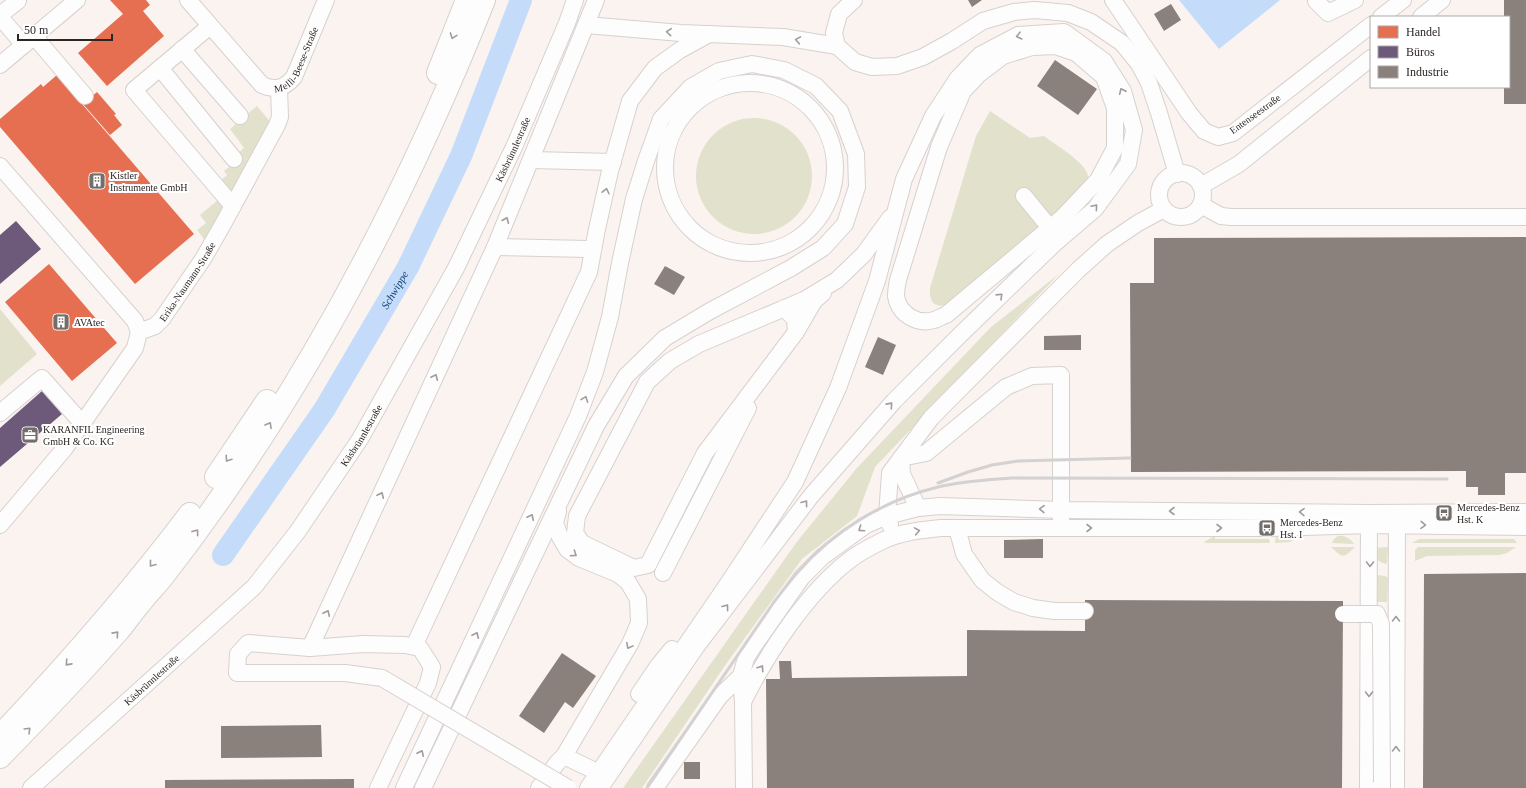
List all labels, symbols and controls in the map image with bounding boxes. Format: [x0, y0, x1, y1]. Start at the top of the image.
scale bar [18, 16, 112, 42]
legend [1370, 16, 1510, 88]
text: 50 m [24, 23, 49, 37]
street label: Melli-Beese-Straße [273, 24, 320, 94]
text: Handel [1406, 25, 1441, 39]
one-way arrow [666, 28, 672, 37]
one-way arrow [1016, 32, 1022, 40]
one-way arrow [450, 33, 458, 40]
one-way arrow [795, 36, 802, 45]
text: Büros [1406, 45, 1435, 59]
text: Industrie [1406, 65, 1449, 79]
one-way arrow [1119, 88, 1127, 96]
street label: Entenseestraße [1228, 92, 1283, 136]
street label: Käsbrünnlestraße [493, 115, 532, 183]
place label: Kistler Instrumente GmbH [110, 170, 188, 193]
building icon: Kistler Instrumente GmbH [87, 171, 107, 191]
one-way arrow [601, 187, 609, 194]
one-way arrow [1090, 205, 1097, 212]
one-way arrow [502, 217, 510, 224]
street label: Erika-Naumann-Straße [157, 240, 217, 323]
water label: Schwippe [379, 269, 410, 311]
one-way arrow [995, 293, 1003, 301]
building icon: AVAtec [51, 312, 71, 332]
place label: AVAtec [74, 317, 105, 328]
one-way arrow [430, 374, 438, 381]
one-way arrow [580, 396, 588, 403]
street label: Käsbrünnlestraße [338, 402, 384, 468]
one-way arrow [886, 403, 893, 410]
one-way arrow [265, 421, 272, 429]
place label: KARANFIL Engineering GmbH & Co. KG [43, 424, 145, 447]
office icon: KARANFIL Engineering GmbH & Co. KG [20, 425, 40, 445]
one-way arrow [225, 455, 233, 462]
one-way arrow [376, 492, 384, 499]
one-way arrow [800, 501, 807, 508]
place label: Mercedes-Benz Hst. K [1457, 502, 1520, 525]
bus stop icon: Mercedes-Benz Hst. K [1434, 503, 1454, 523]
one-way arrow [1039, 505, 1045, 513]
one-way arrow [1169, 507, 1175, 515]
one-way arrow [1299, 508, 1305, 516]
one-way arrow [526, 514, 534, 522]
place label: Mercedes-Benz Hst. I [1280, 517, 1343, 540]
bus stop icon: Mercedes-Benz Hst. I [1257, 518, 1277, 538]
one-way arrow [1420, 521, 1426, 530]
one-way arrow [858, 524, 865, 532]
one-way arrow [1086, 524, 1092, 532]
one-way arrow [1216, 524, 1222, 532]
one-way arrow [914, 527, 920, 535]
one-way arrow [191, 529, 198, 536]
one-way arrow [570, 549, 577, 557]
one-way arrow [149, 560, 156, 567]
one-way arrow [1365, 561, 1374, 567]
one-way arrow [722, 604, 729, 611]
one-way arrow [322, 610, 330, 617]
one-way arrow [1392, 616, 1400, 622]
one-way arrow [111, 631, 118, 639]
one-way arrow [471, 632, 479, 639]
one-way arrow [626, 641, 633, 649]
street label: Käsbrünnlestraße [122, 652, 181, 707]
one-way arrow [65, 659, 72, 666]
one-way arrow [756, 665, 763, 672]
one-way arrow [1365, 691, 1373, 697]
one-way arrow [23, 727, 31, 735]
one-way arrow [1392, 746, 1400, 752]
one-way arrow [416, 749, 424, 757]

